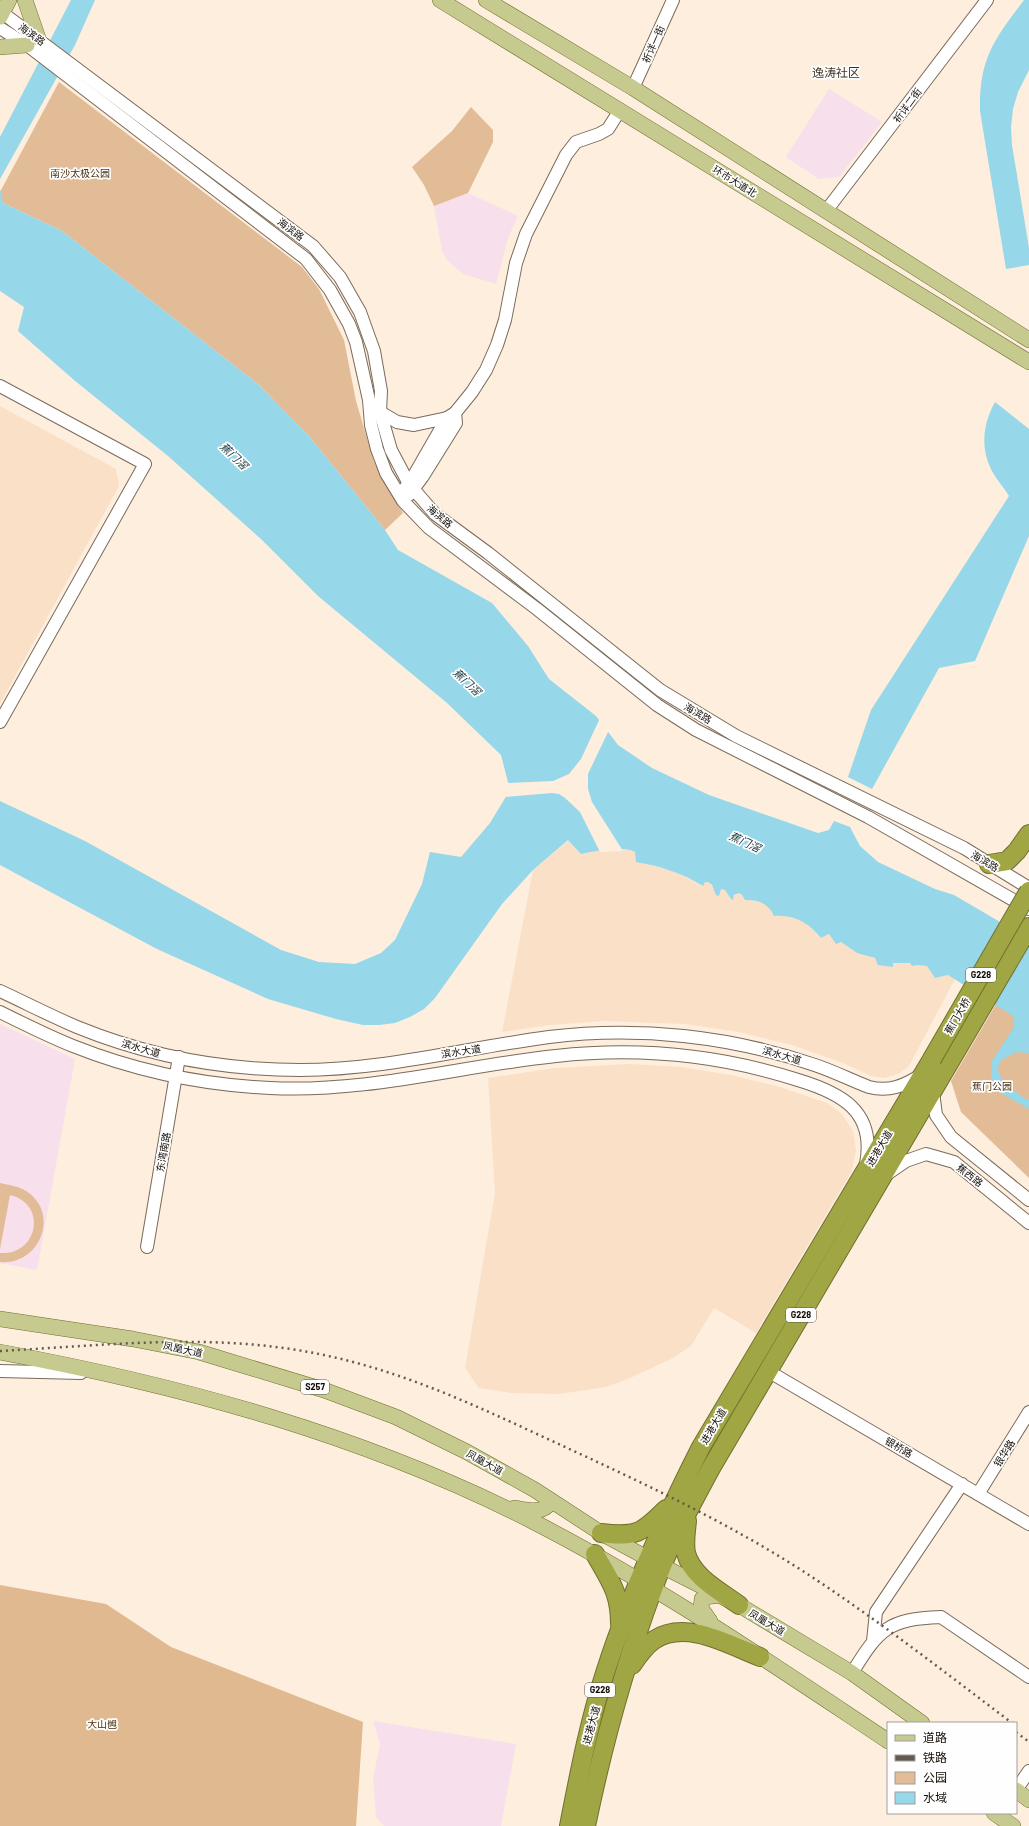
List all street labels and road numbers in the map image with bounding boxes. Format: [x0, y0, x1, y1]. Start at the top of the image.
street label: 海滨路 [16, 20, 48, 48]
street label: 祈详一街 [639, 23, 667, 65]
street label: 祈详二街 [890, 85, 924, 125]
street label: 环市大道北 [711, 163, 759, 199]
street label: 海滨路 [275, 215, 307, 243]
street label: 海滨路 [425, 502, 455, 530]
street label: 海滨路 [682, 700, 714, 726]
street label: 海滨路 [969, 848, 1001, 874]
road number: G228 [966, 968, 996, 982]
street label: 蕉门大桥 [942, 996, 972, 1036]
street label: 滨水大道 [120, 1037, 162, 1059]
street label: 滨水大道 [440, 1042, 482, 1060]
street label: 滨水大道 [761, 1044, 803, 1066]
street label: 进港大道 [864, 1128, 894, 1168]
street label: 东湾南路 [154, 1131, 172, 1173]
street label: 蕉西路 [954, 1161, 986, 1189]
road number: G228 [786, 1308, 816, 1322]
street label: 凤凰大道 [162, 1339, 204, 1359]
road number: S257 [301, 1380, 329, 1394]
street label: 进港大道 [698, 1406, 728, 1446]
street label: 银桥路 [883, 1434, 915, 1460]
street label: 银华路 [991, 1437, 1017, 1469]
street label: 凤凰大道 [465, 1447, 505, 1477]
street label: 凤凰大道 [747, 1607, 787, 1637]
road number: G228 [585, 1683, 615, 1697]
street label: 进港大道 [580, 1704, 602, 1746]

